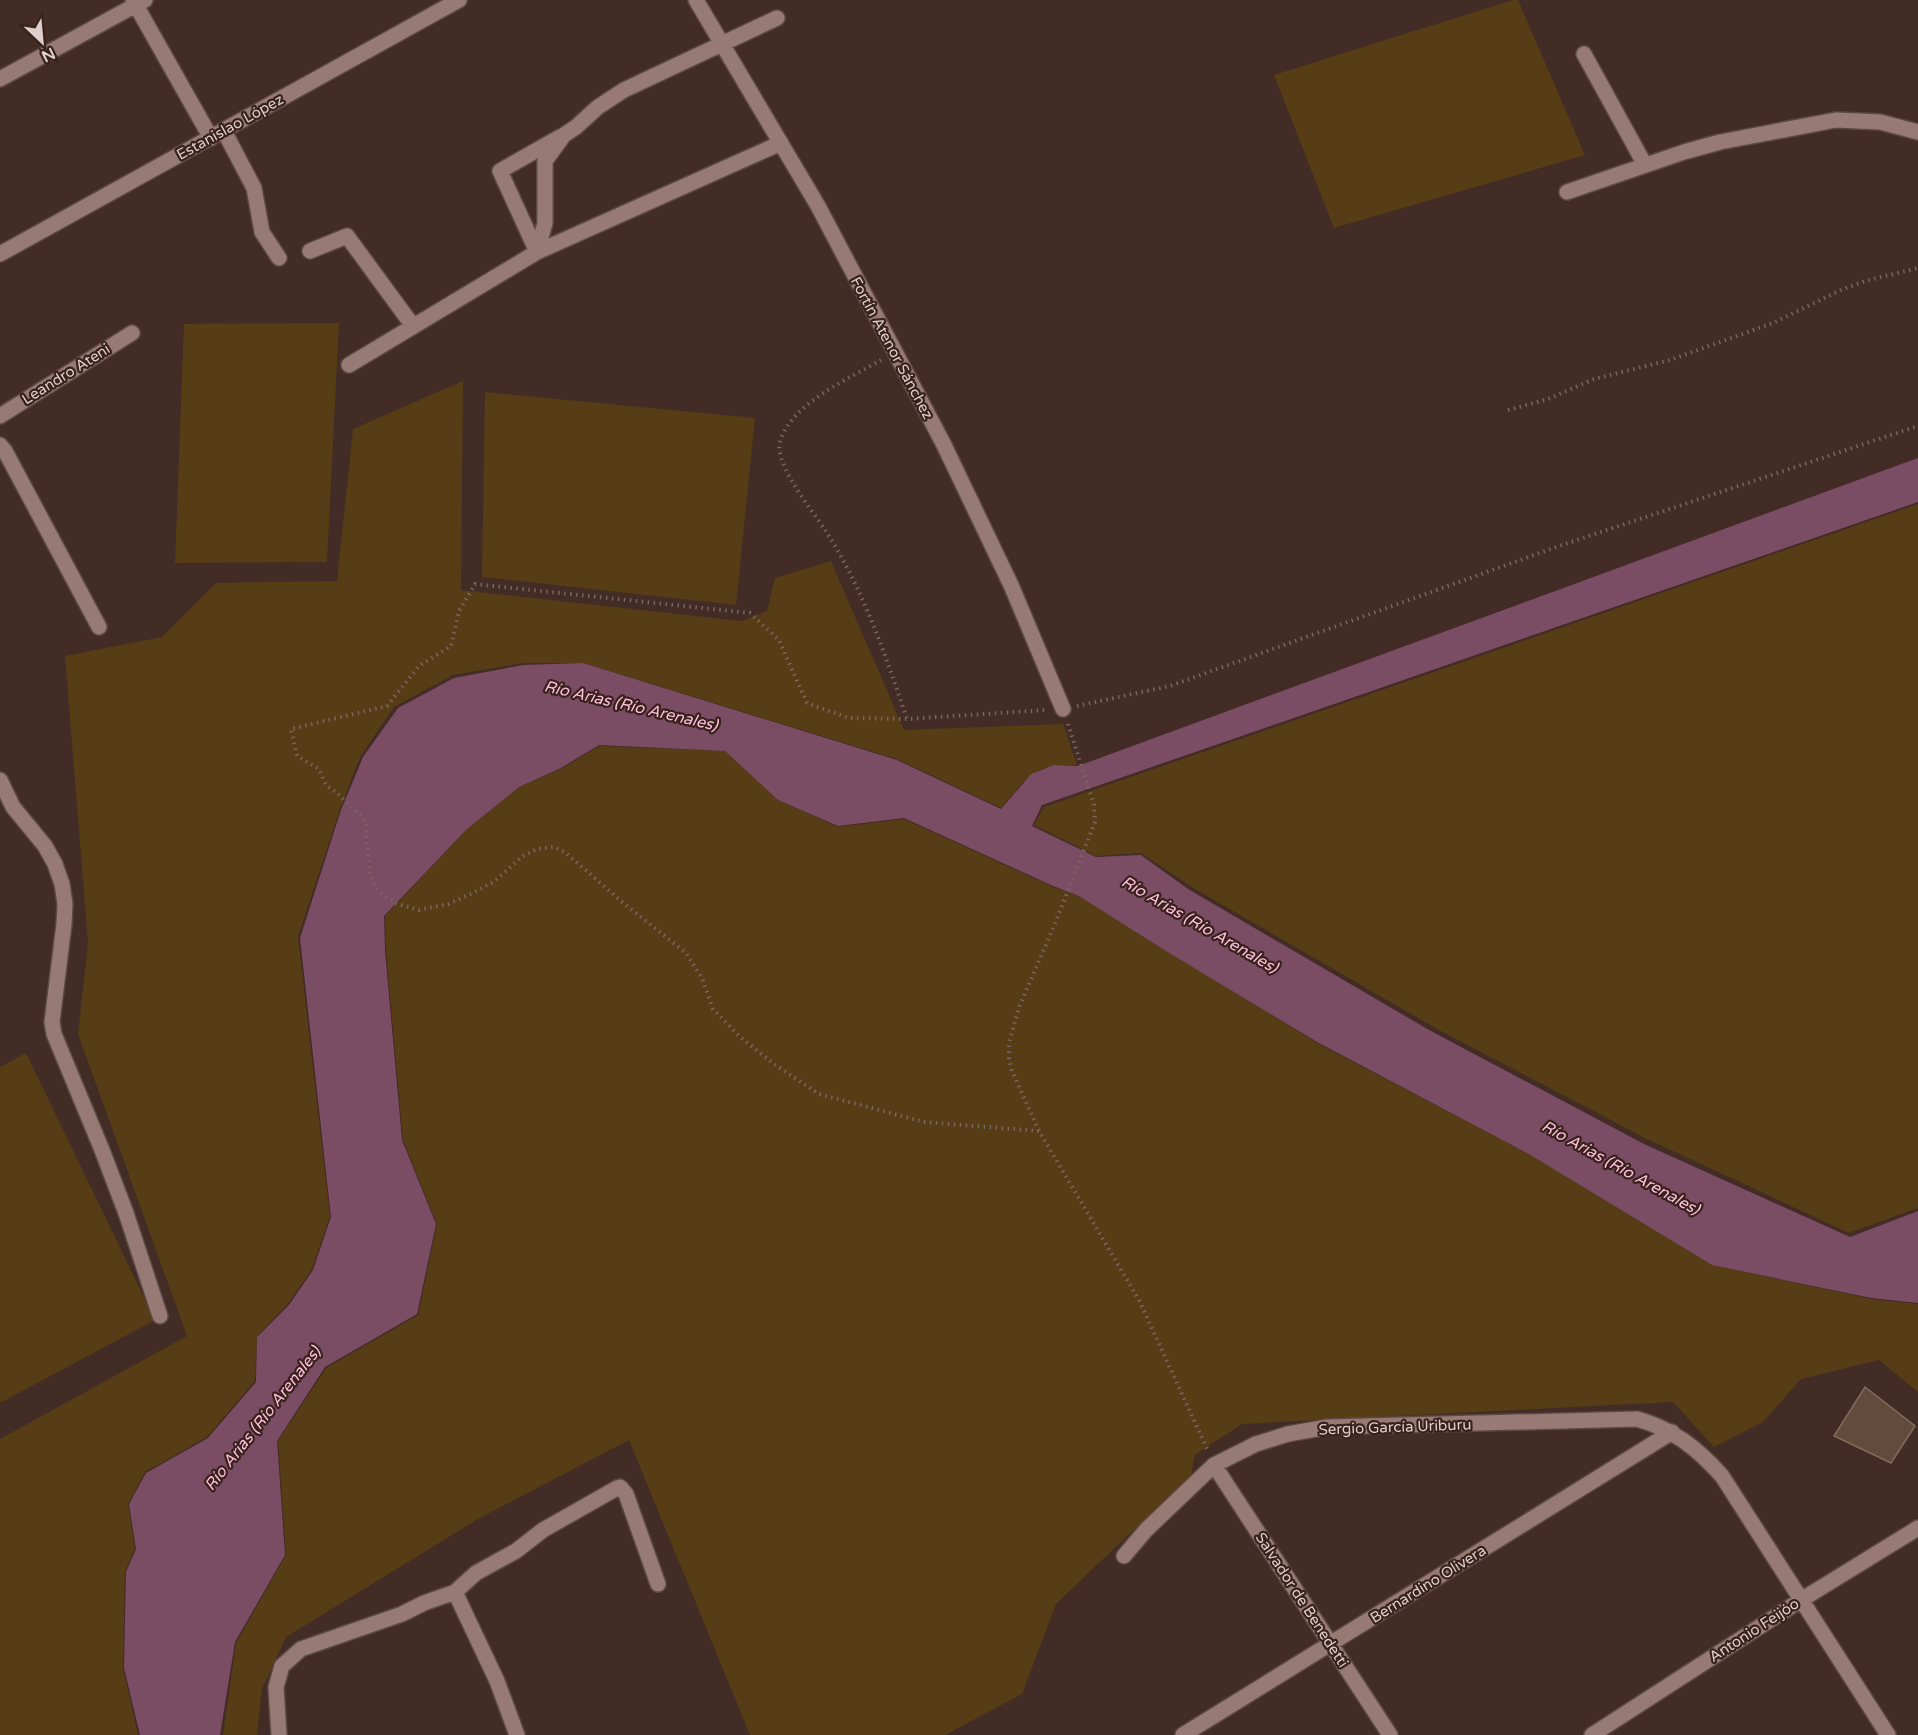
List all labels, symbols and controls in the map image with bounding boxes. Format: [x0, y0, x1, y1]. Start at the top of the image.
north arrow [12, 12, 72, 72]
text: N [38, 43, 58, 66]
street label: Estanislao López [173, 90, 287, 164]
street label: Fortín Atenor Sánchez [847, 274, 937, 422]
street label: Leandro Ateni [19, 340, 113, 408]
water label: Río Arias (Río Arenales) [542, 676, 720, 736]
water label: Río Arias (Río Arenales) [1118, 872, 1282, 978]
water label: Río Arias (Río Arenales) [1538, 1116, 1704, 1220]
water label: Río Arias (Río Arenales) [200, 1342, 326, 1495]
street label: Sergio García Uriburu [1318, 1415, 1472, 1439]
street label: Salvador de Benedetti [1252, 1529, 1352, 1671]
street label: Bernardino Olivera [1367, 1541, 1489, 1627]
street label: Antonio Feijóo [1706, 1594, 1802, 1666]

